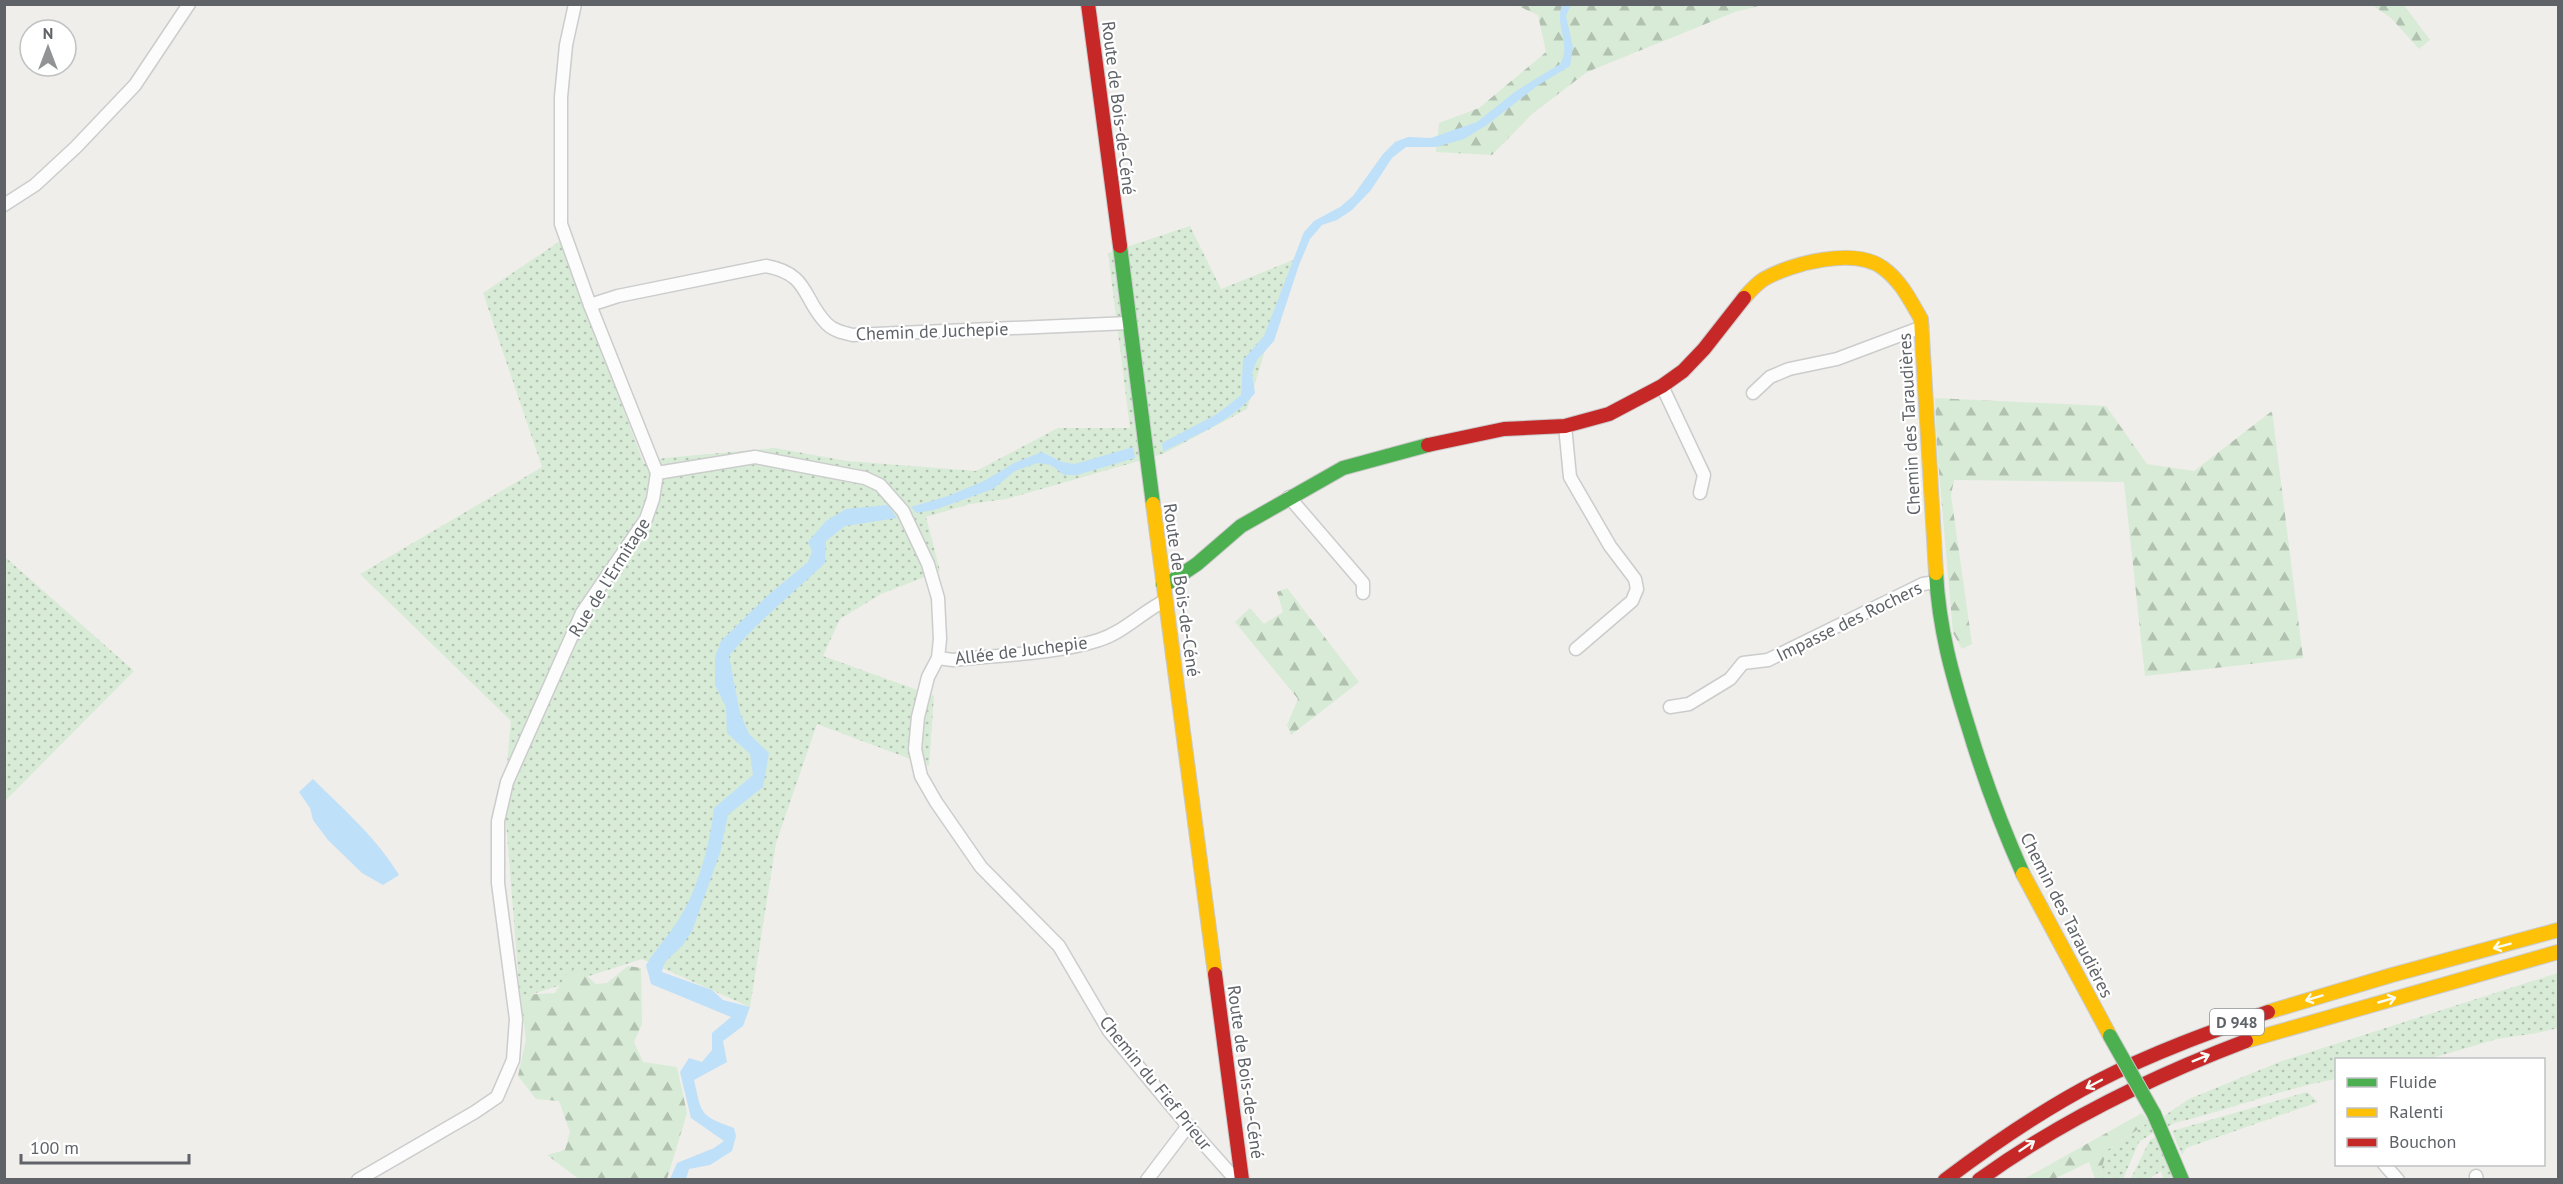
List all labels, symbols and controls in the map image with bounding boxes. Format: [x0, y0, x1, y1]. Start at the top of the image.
north arrow [18, 18, 78, 78]
street label: Route de Bois-de-Céné [1097, 20, 1141, 196]
text: N [43, 23, 53, 43]
street label: Chemin de Juchepie [855, 317, 1009, 345]
street label: Chemin des Taraudières [1893, 332, 1925, 516]
street label: Route de Bois-de-Céné [1158, 502, 1206, 678]
street label: Rue de l'Ermitage [563, 513, 655, 641]
street label: Impasse des Rochers [1772, 576, 1926, 666]
street label: Allée de Juchepie [953, 630, 1089, 670]
street label: Chemin des Taraudières [2015, 829, 2119, 1001]
one-way arrow [2493, 941, 2512, 952]
street label: Route de Bois-de-Céné [1222, 984, 1270, 1160]
one-way arrow [2305, 993, 2324, 1004]
one-way arrow [2377, 993, 2396, 1005]
road number: D 948 [2210, 1009, 2264, 1035]
street label: Chemin du Fief Prieur [1095, 1011, 1217, 1155]
one-way arrow [2191, 1052, 2210, 1063]
legend [2335, 1058, 2545, 1166]
text: Fluide [2389, 1070, 2437, 1093]
one-way arrow [2085, 1079, 2103, 1090]
text: Ralenti [2389, 1100, 2444, 1123]
scale bar [21, 1127, 189, 1165]
text: Bouchon [2389, 1130, 2456, 1153]
text: 100 m [30, 1136, 79, 1159]
one-way arrow [2019, 1140, 2035, 1152]

